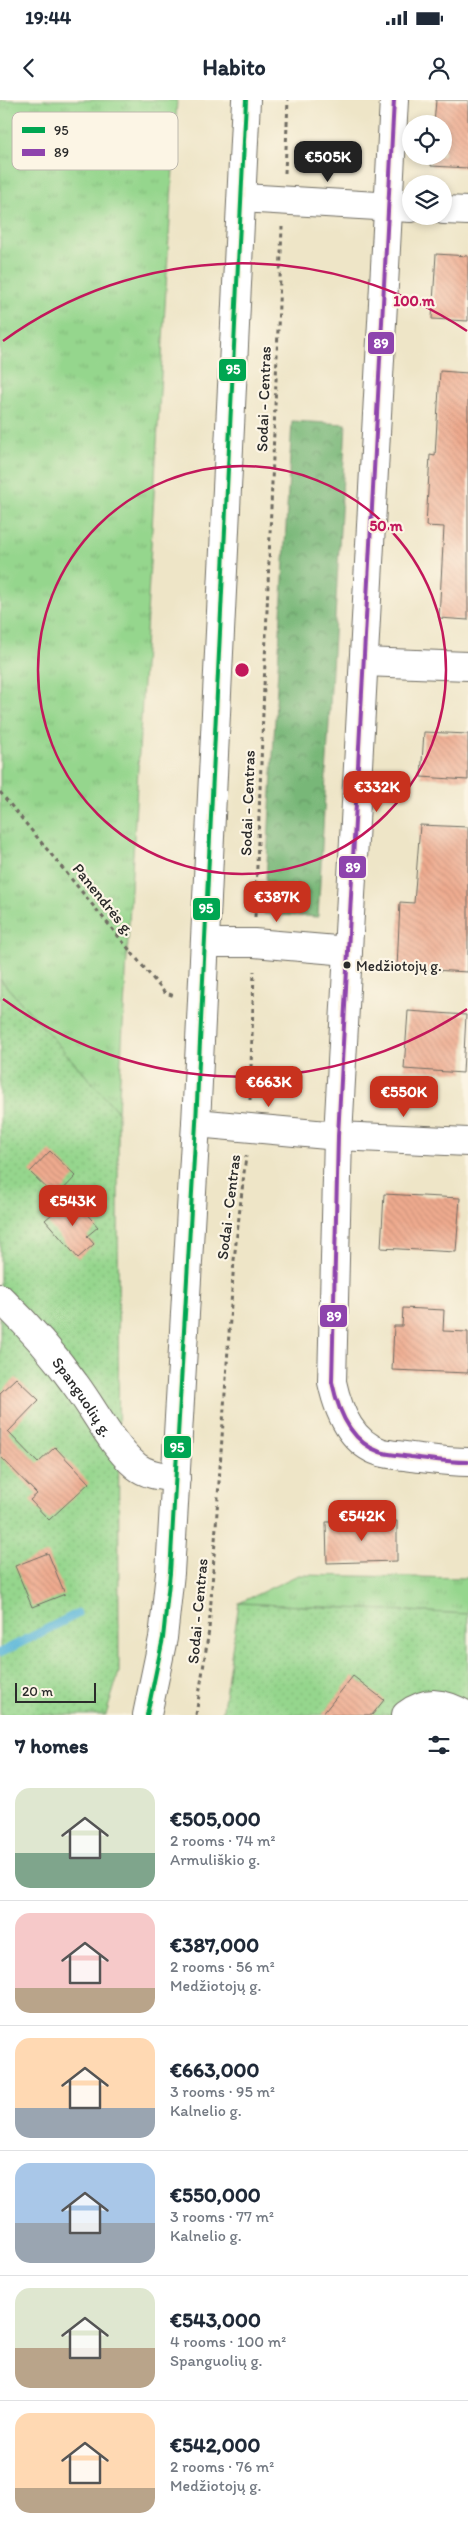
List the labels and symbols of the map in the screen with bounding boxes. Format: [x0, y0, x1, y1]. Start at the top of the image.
legend [12, 112, 178, 170]
text: 95 [54, 122, 69, 139]
pin: €505K [293, 141, 363, 183]
text: 89 [54, 144, 69, 161]
text: 100 m [393, 292, 435, 310]
line badge: 89 [367, 331, 395, 355]
text: 89 [374, 335, 389, 352]
street label: Sodai - Centras [252, 346, 275, 452]
line badge: 95 [218, 358, 247, 382]
text: 95 [226, 361, 241, 378]
text: 50 m [369, 517, 403, 535]
centre of rings [233, 661, 251, 679]
street label: Sodai - Centras [236, 750, 259, 856]
pin: €332K [342, 770, 412, 813]
line badge: 89 [338, 855, 367, 879]
street label: Panendrės g. [69, 859, 139, 939]
text: 89 [346, 859, 361, 876]
pin: €387K [242, 880, 312, 923]
line badge: 95 [192, 897, 221, 921]
text: 95 [199, 900, 214, 917]
place label: Medžiotojų g. [356, 957, 442, 975]
marker: Medžiotojų g. [342, 960, 352, 970]
pin: €663K [234, 1066, 304, 1108]
pin: €550K [369, 1076, 439, 1118]
street label: Sodai - Centras [213, 1153, 244, 1261]
pin: €543K [38, 1184, 108, 1227]
line badge: 89 [319, 1304, 348, 1328]
text: 89 [327, 1308, 342, 1325]
street label: Spanguolių g. [48, 1353, 116, 1441]
line badge: 95 [163, 1435, 192, 1459]
text: 95 [170, 1439, 185, 1456]
pin: €542K [327, 1500, 397, 1542]
street label: Sodai - Centras [183, 1557, 212, 1665]
scale bar [15, 1680, 96, 1703]

